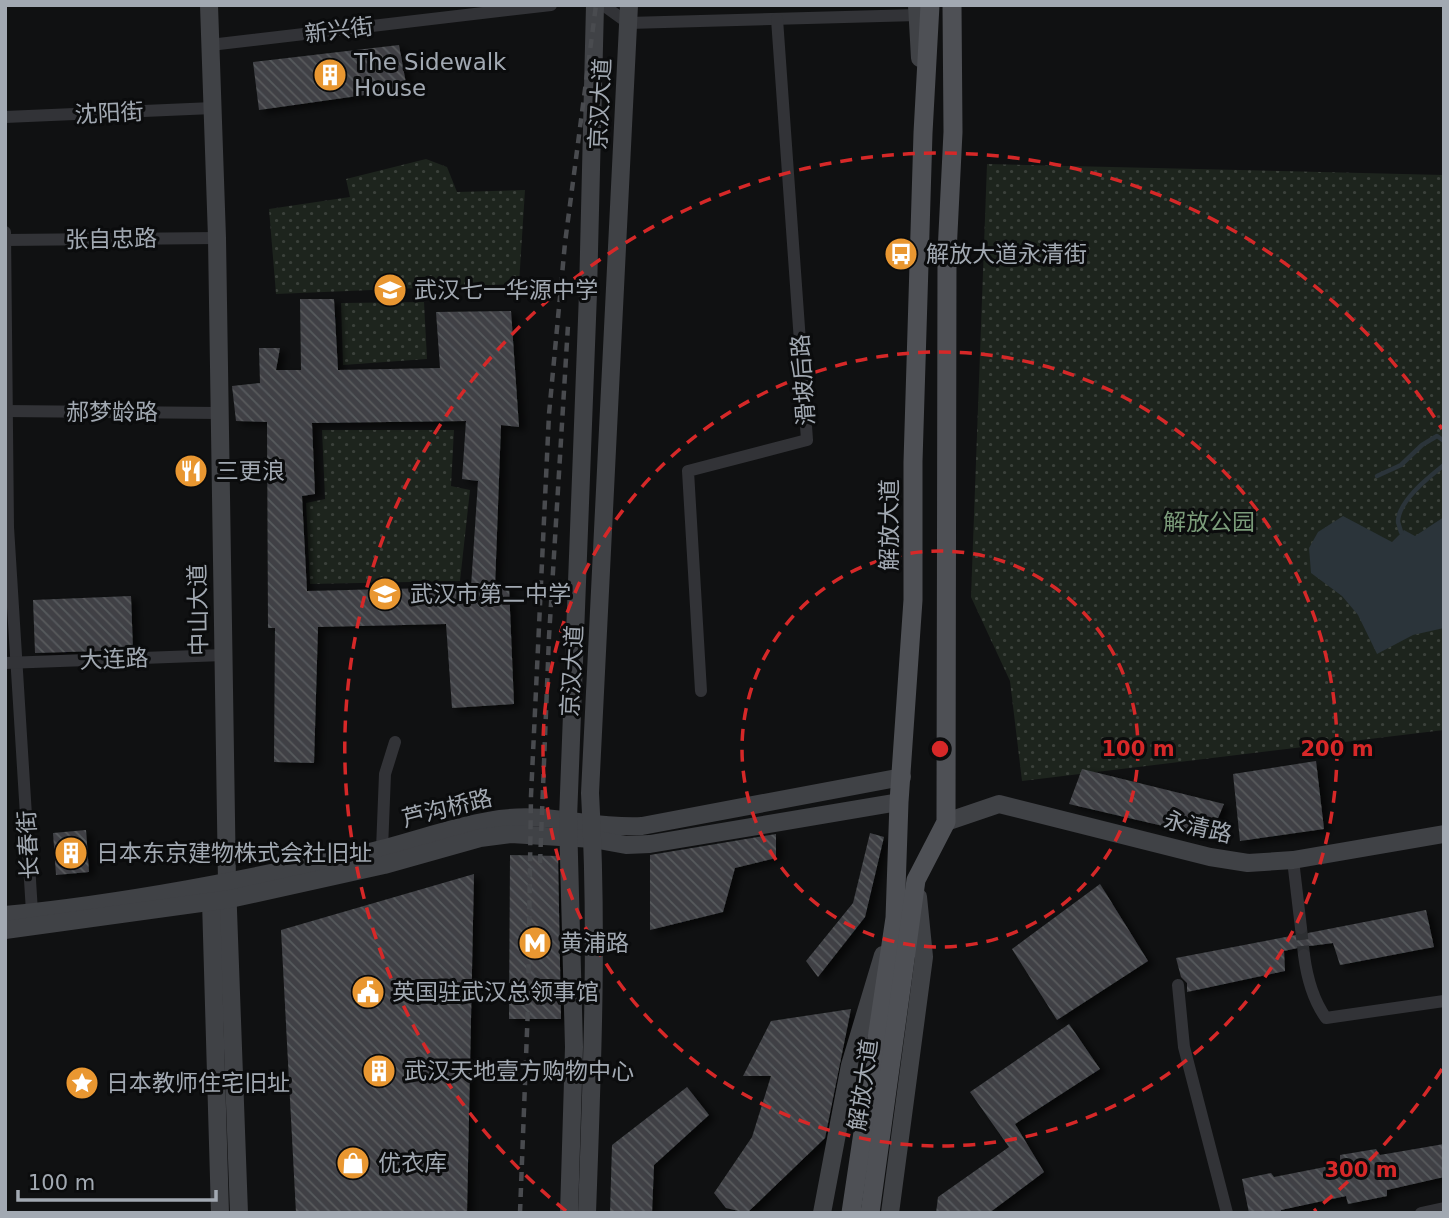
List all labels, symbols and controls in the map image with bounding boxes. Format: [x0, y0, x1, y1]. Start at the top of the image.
street label: 新兴街 [303, 13, 375, 47]
place label: The Sidewalk House [353, 49, 507, 101]
building icon: The Sidewalk House [311, 56, 349, 94]
street label: 京汉大道 [585, 57, 615, 151]
street label: 沈阳街 [74, 98, 144, 128]
street label: 张自忠路 [65, 225, 157, 253]
bus stop icon: 解放大道永清街 [882, 235, 920, 273]
place label: 解放大道永清街 [926, 241, 1087, 267]
school or university icon: 武汉七一华源中学 [371, 271, 409, 309]
place label: 武汉七一华源中学 [414, 277, 598, 303]
street label: 滑坡后路 [787, 333, 819, 427]
street label: 郝梦龄路 [66, 399, 158, 425]
restaurant icon: 三更浪 [172, 452, 210, 490]
place label: 三更浪 [216, 458, 285, 484]
street label: 解放大道 [876, 479, 902, 571]
park label: 解放公园 [1163, 509, 1255, 535]
street label: 中山大道 [184, 564, 212, 656]
school or university icon: 武汉市第二中学 [366, 575, 404, 613]
place label: 武汉市第二中学 [410, 581, 571, 607]
street label: 京汉大道 [557, 624, 587, 718]
street label: 大连路 [79, 645, 149, 673]
centre of rings [928, 737, 952, 761]
text: 100 m [1101, 737, 1175, 761]
text: 200 m [1300, 737, 1374, 761]
street label: 芦沟桥路 [399, 784, 495, 832]
street label: 永清路 [1161, 807, 1235, 847]
street label: 长春街 [13, 810, 43, 880]
building icon: 日本东京建物株式会社旧址 [52, 834, 90, 872]
place label: 日本东京建物株式会社旧址 [96, 840, 372, 866]
metro station icon: 黄浦路 [516, 924, 554, 962]
place label: 黄浦路 [560, 930, 629, 956]
public building icon: 英国驻武汉总领事馆 [349, 973, 387, 1011]
place label: 英国驻武汉总领事馆 [392, 979, 599, 1005]
street label: 解放大道 [844, 1038, 882, 1132]
building icon: 武汉天地壹方购物中心 [360, 1052, 398, 1090]
place label: 武汉天地壹方购物中心 [404, 1058, 634, 1084]
place icon: 日本教师住宅旧址 [63, 1064, 101, 1102]
place label: 日本教师住宅旧址 [106, 1070, 290, 1096]
shop icon: 优衣库 [334, 1144, 372, 1182]
place label: 优衣库 [378, 1150, 447, 1176]
scale bar [18, 1158, 215, 1202]
text: 300 m [1324, 1158, 1398, 1182]
text: 100 m [28, 1171, 95, 1195]

